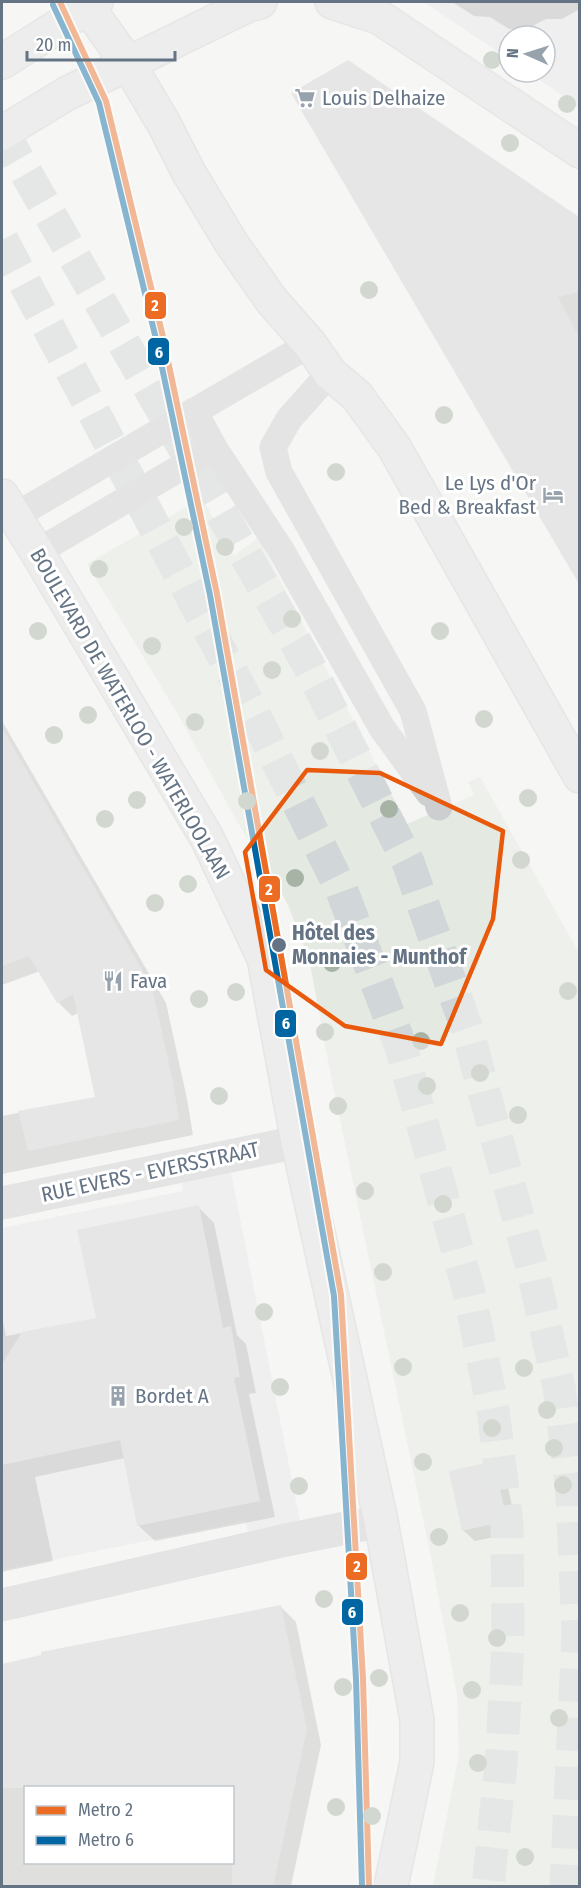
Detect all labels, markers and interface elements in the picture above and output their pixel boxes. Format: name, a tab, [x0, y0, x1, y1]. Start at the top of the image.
scale bar	[27, 24, 176, 62]
north arrow	[497, 24, 557, 84]
text: 20 m	[36, 34, 71, 56]
text: N	[503, 48, 522, 59]
place label: Louis Delhaize	[322, 85, 445, 111]
supermarket icon: Louis Delhaize	[293, 86, 317, 110]
line badge: 2	[144, 291, 167, 320]
text: 2	[150, 296, 159, 315]
line badge: 6	[147, 337, 170, 366]
text: 6	[155, 343, 163, 362]
place label: Le Lys d'Or Bed & Breakfast	[399, 470, 537, 520]
hotel icon: Le Lys d'Or Bed & Breakfast	[541, 483, 565, 507]
street label: BOULEVARD DE WATERLOO - WATERLOOLAAN	[24, 544, 236, 884]
line badge: 2	[258, 875, 281, 903]
text: 2	[264, 880, 273, 899]
place label: Hôtel des Monnaies - Munthof	[292, 920, 468, 970]
marker: Hôtel des Monnaies - Munthof	[270, 936, 288, 954]
place label: Fava	[130, 968, 167, 994]
restaurant icon: Fava	[101, 969, 125, 993]
line badge: 6	[274, 1009, 297, 1038]
text: 6	[282, 1014, 290, 1033]
street label: RUE EVERS - EVERSSTRAAT	[39, 1136, 261, 1208]
place label: Bordet A	[135, 1383, 209, 1409]
building icon: Bordet A	[106, 1384, 130, 1408]
line badge: 2	[345, 1552, 368, 1581]
text: 2	[352, 1557, 361, 1576]
line badge: 6	[341, 1598, 364, 1626]
text: 6	[348, 1603, 356, 1622]
legend	[24, 1786, 234, 1864]
text: Metro 2	[78, 1799, 133, 1821]
text: Metro 6	[78, 1829, 134, 1851]

